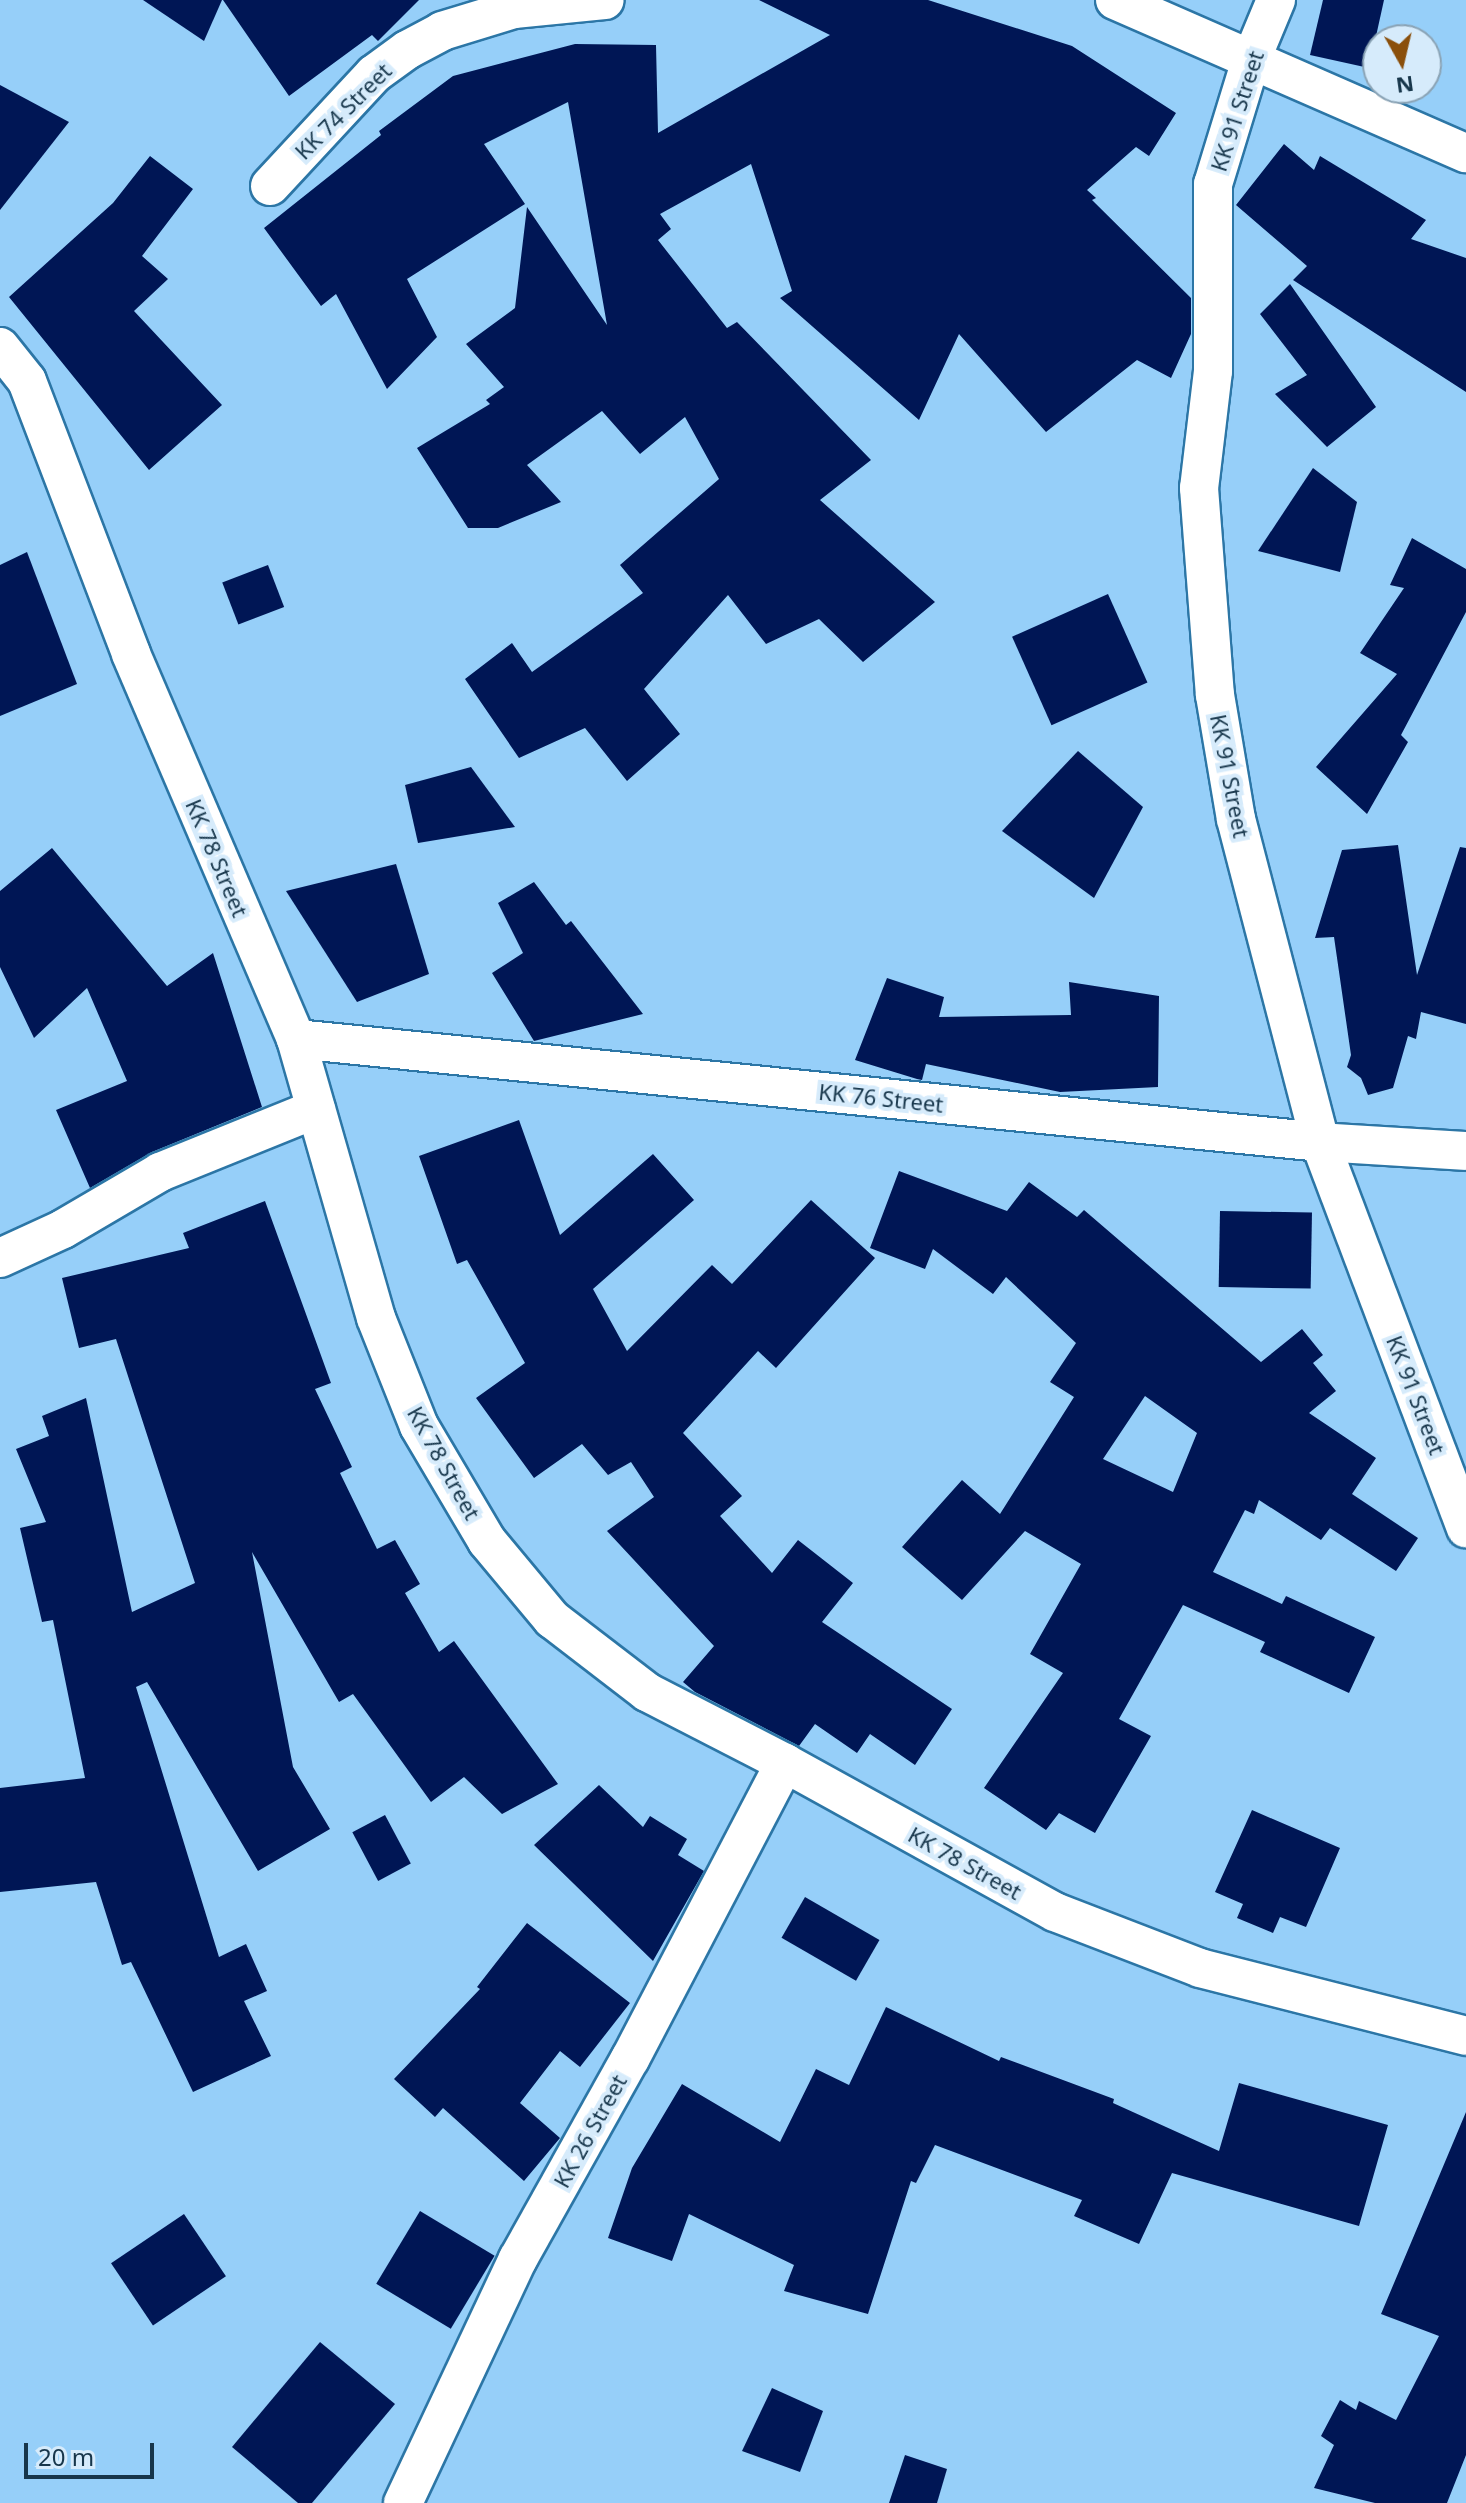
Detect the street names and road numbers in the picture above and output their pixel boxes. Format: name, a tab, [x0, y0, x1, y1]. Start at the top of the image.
street label: KK 91 Street	[1205, 47, 1269, 175]
street label: KK 74 Street	[289, 57, 397, 165]
street label: KK 91 Street	[1205, 712, 1255, 840]
street label: KK 78 Street	[180, 795, 254, 921]
street label: KK 76 Street	[817, 1078, 945, 1118]
street label: KK 91 Street	[1381, 1332, 1451, 1458]
street label: KK 78 Street	[402, 1402, 486, 1524]
street label: KK 78 Street	[904, 1821, 1026, 1905]
street label: KK 26 Street	[548, 2070, 632, 2192]

